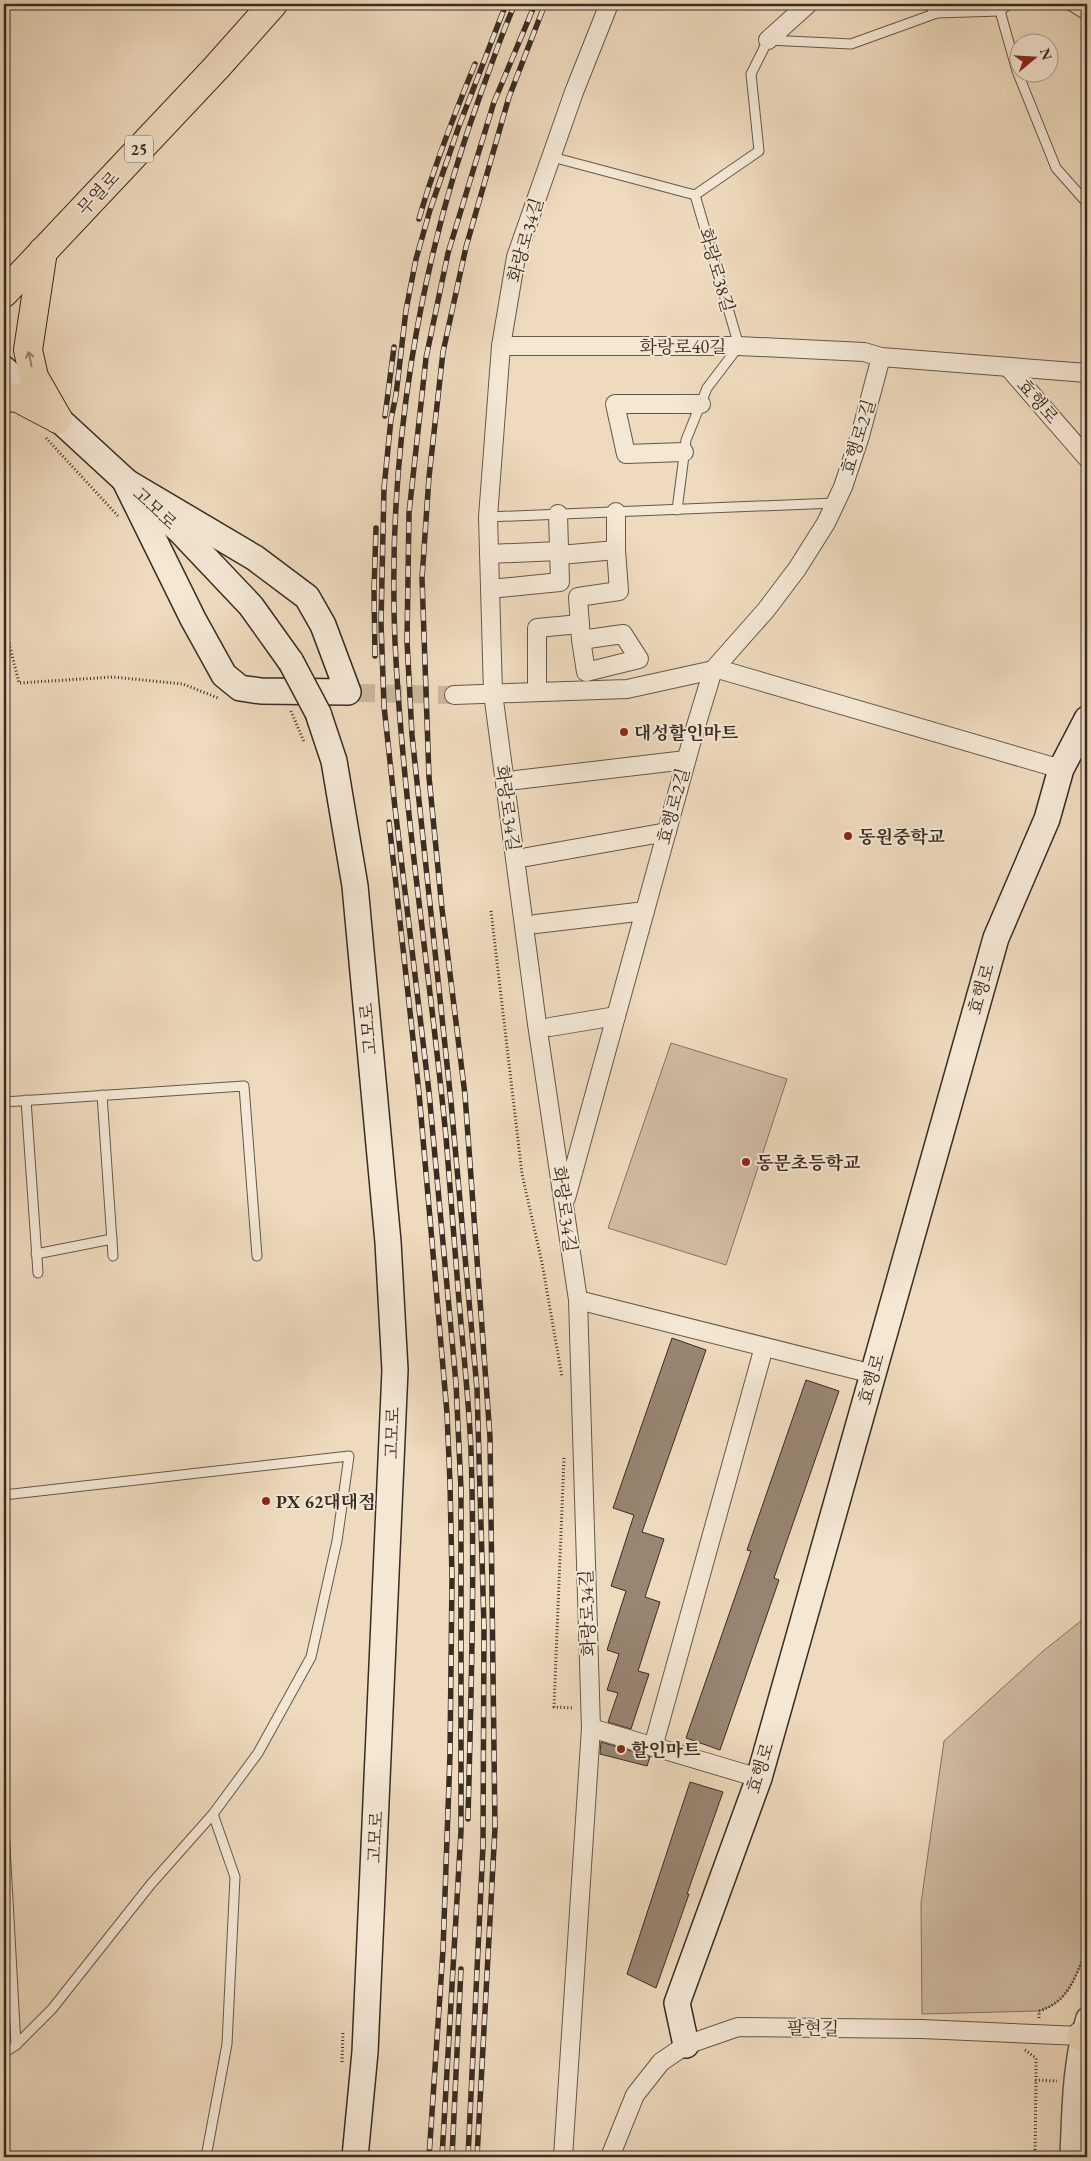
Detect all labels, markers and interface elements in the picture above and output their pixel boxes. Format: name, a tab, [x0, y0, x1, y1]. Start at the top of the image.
north arrow	[1008, 32, 1058, 82]
text: N	[1036, 46, 1057, 63]
road number: 25	[125, 136, 153, 162]
street label: 무열로	[72, 166, 124, 220]
street label: 화랑로34길	[502, 195, 548, 285]
street label: 화랑로38길	[694, 225, 740, 315]
street label: 화랑로40길	[640, 335, 726, 358]
one-way arrow	[25, 352, 35, 368]
street label: 효행로	[1012, 374, 1064, 428]
street label: 효행로2길	[836, 396, 880, 478]
street label: 고모로	[128, 482, 182, 534]
place label: 대성할인마트	[634, 721, 739, 744]
marker: 대성할인마트	[618, 726, 630, 738]
street label: 화랑로34길	[491, 763, 525, 853]
street label: 효행로2길	[652, 765, 694, 847]
place label: 동원중학교	[858, 825, 946, 848]
marker: 동원중학교	[842, 830, 854, 842]
street label: 효행로	[963, 961, 999, 1017]
street label: 고모로	[354, 1002, 382, 1056]
place label: 동문초등학교	[756, 1151, 861, 1174]
marker: 동문초등학교	[740, 1156, 752, 1168]
street label: 화랑로34길	[548, 1164, 582, 1254]
street label: 효행로	[853, 1351, 889, 1407]
street label: 고모로	[380, 1407, 404, 1459]
place label: PX 62대대점	[276, 1490, 376, 1513]
marker: PX 62대대점	[260, 1495, 272, 1507]
street label: 화랑로34길	[574, 1569, 600, 1657]
place label: 할인마트	[631, 1738, 701, 1761]
street label: 효행로	[741, 1740, 779, 1796]
marker: 할인마트	[615, 1743, 627, 1755]
street label: 고모로	[362, 1810, 388, 1864]
street label: 팔현길	[787, 2016, 839, 2040]

